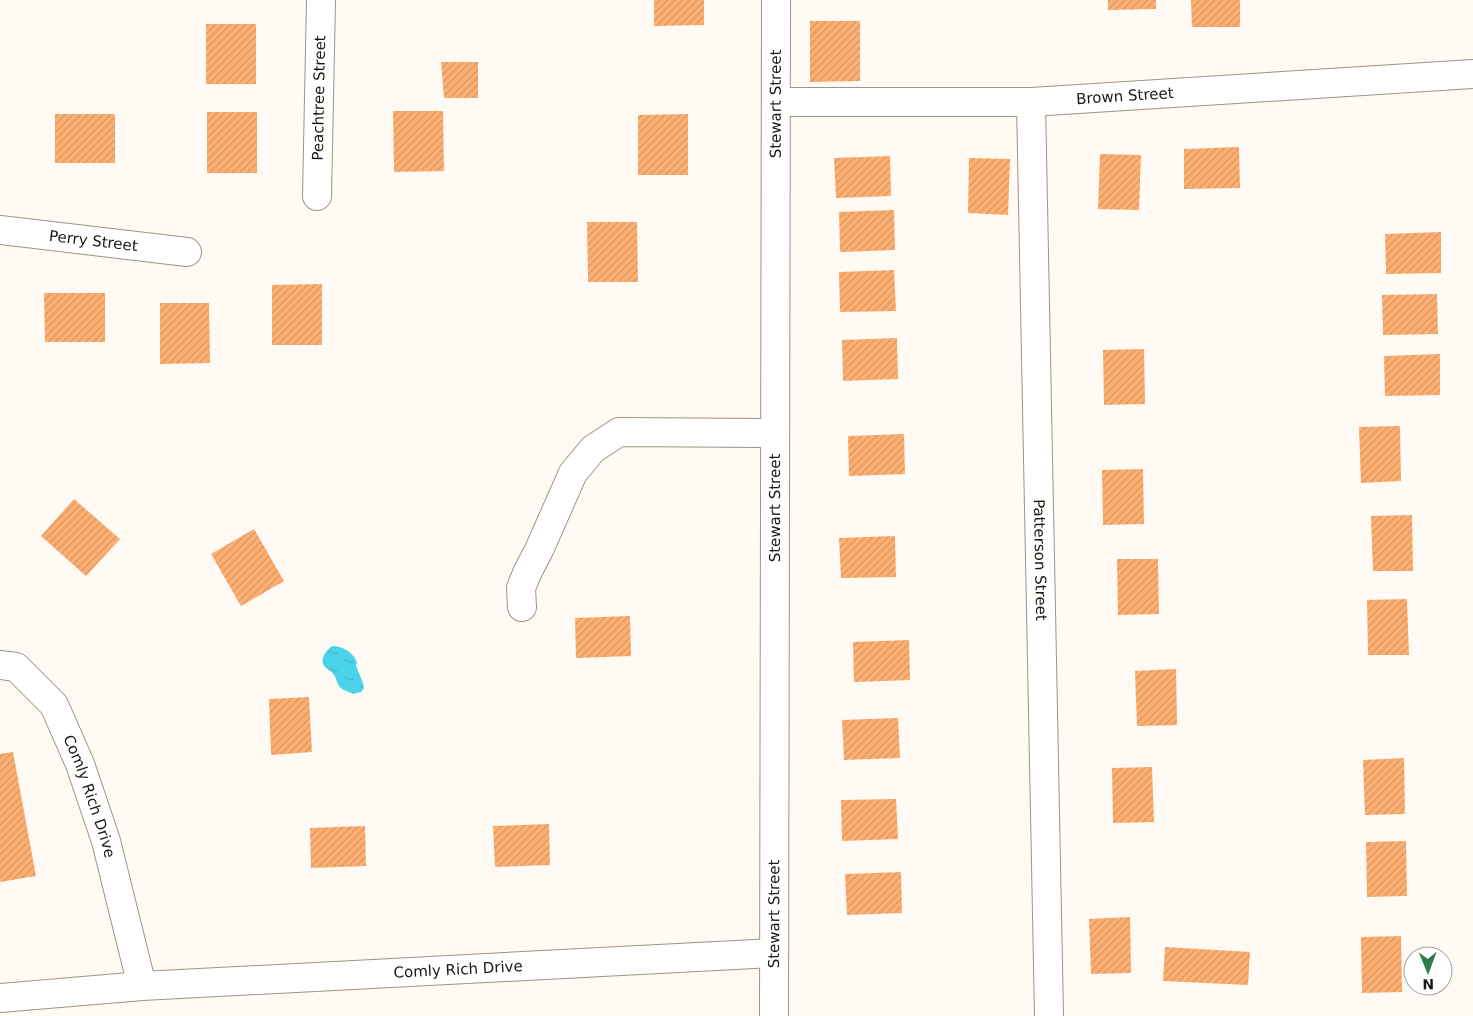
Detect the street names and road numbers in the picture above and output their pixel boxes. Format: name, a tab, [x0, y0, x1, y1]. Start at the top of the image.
street label: Peachtree Street	[309, 35, 329, 161]
street label: Stewart Street	[767, 50, 785, 158]
street label: Brown Street	[1076, 84, 1174, 108]
street label: Perry Street	[48, 227, 139, 255]
street label: Stewart Street	[766, 454, 784, 562]
street label: Patterson Street	[1030, 499, 1050, 621]
street label: Comly Rich Drive	[59, 732, 119, 860]
street label: Stewart Street	[765, 860, 783, 968]
street label: Comly Rich Drive	[393, 957, 523, 982]

